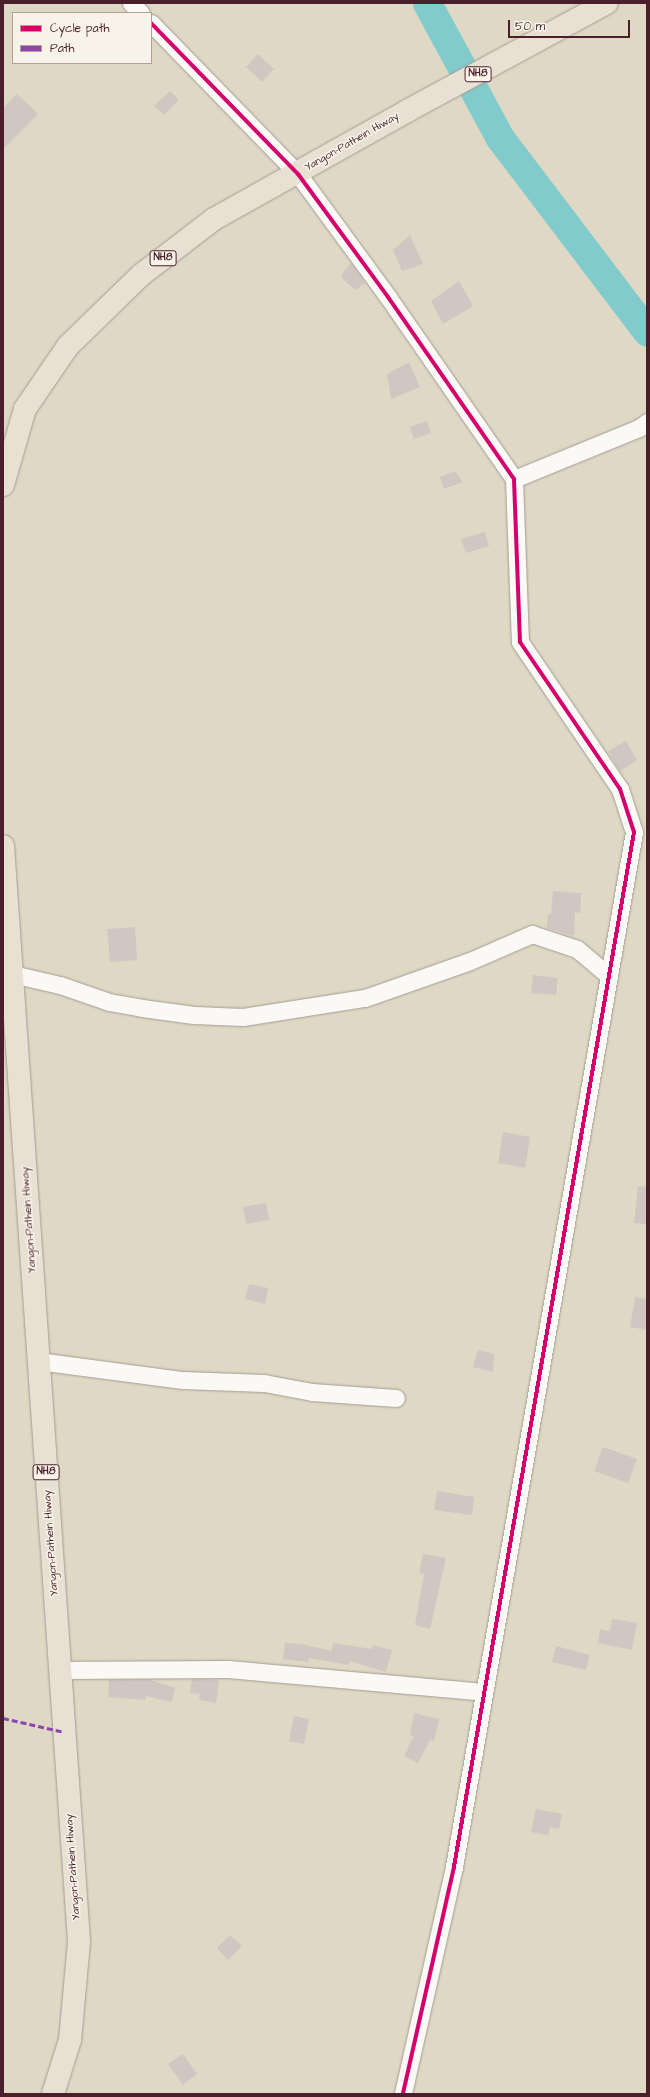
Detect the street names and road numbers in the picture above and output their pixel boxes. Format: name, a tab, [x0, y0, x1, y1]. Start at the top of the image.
road number: NH8	[464, 66, 492, 82]
street label: Yangon-Pathein Hiway	[303, 110, 401, 174]
road number: NH8	[149, 250, 177, 266]
street label: Yangon-Pathein Hiway	[19, 1166, 39, 1274]
road number: NH8	[32, 1464, 60, 1480]
street label: Yangon-Pathein Hiway	[41, 1489, 61, 1597]
street label: Yangon-Pathein Hiway	[63, 1813, 83, 1921]

